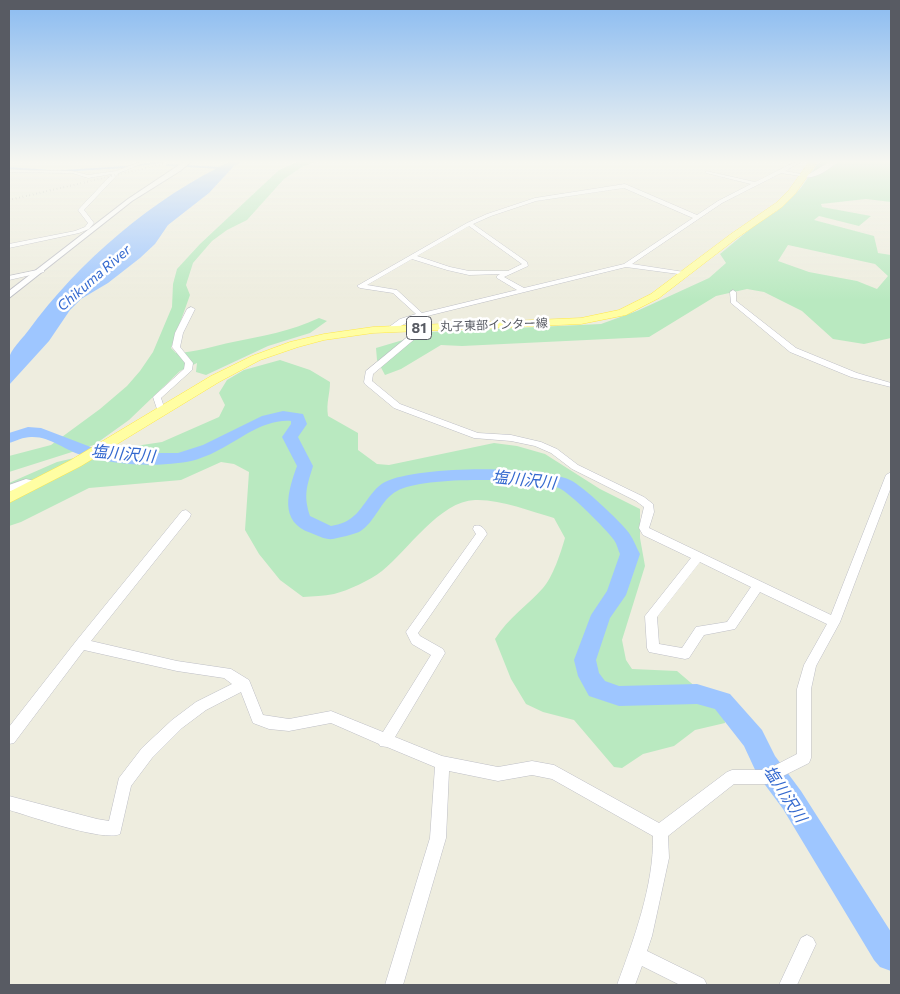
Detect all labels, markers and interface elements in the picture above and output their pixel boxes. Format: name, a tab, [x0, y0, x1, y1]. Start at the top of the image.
water label: Chikuma River	[54, 242, 134, 314]
road number: 81	[406, 316, 432, 339]
street label: 丸子東部インター線	[440, 316, 548, 334]
water label: 塩川沢川	[90, 442, 156, 466]
water label: 塩川沢川	[491, 467, 557, 493]
water label: 塩川沢川	[760, 762, 810, 826]

